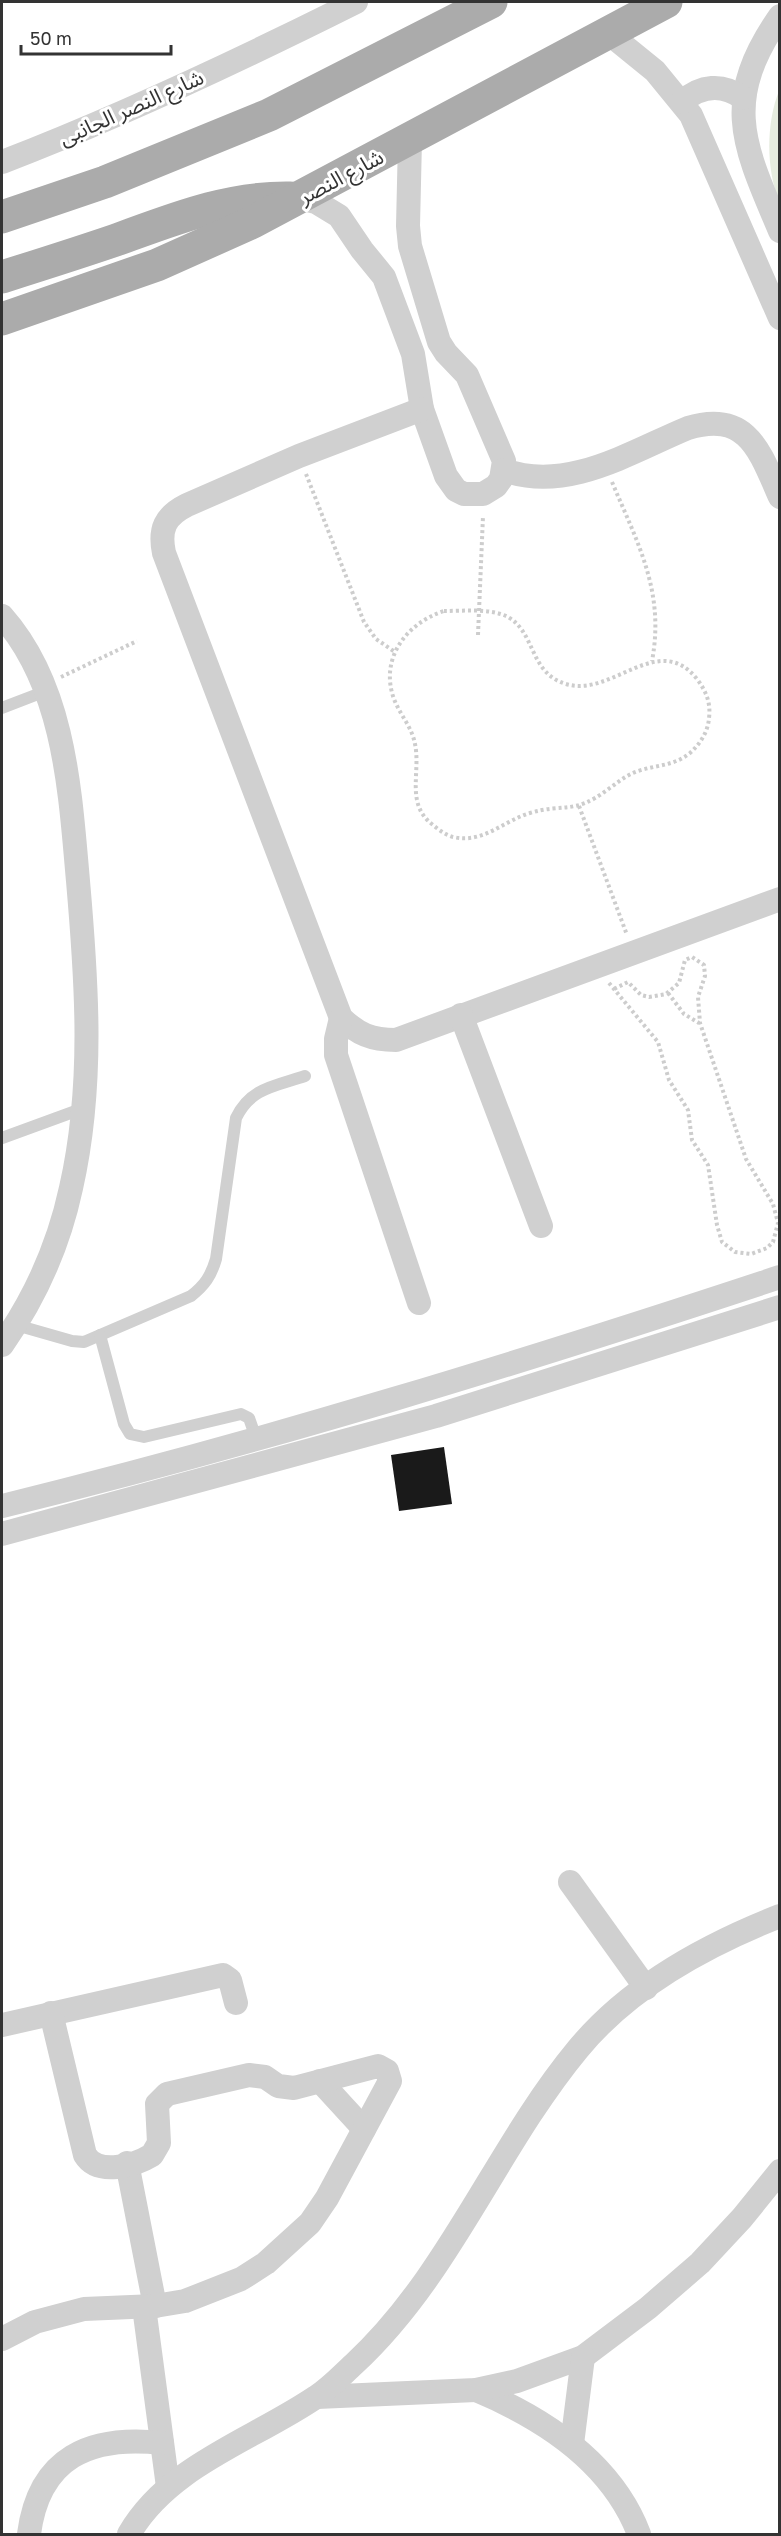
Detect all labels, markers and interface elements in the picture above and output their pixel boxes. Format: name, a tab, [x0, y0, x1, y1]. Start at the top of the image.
scale bar	[21, 18, 171, 56]
text: 50 m	[30, 27, 72, 49]
street label: شارع النصر الجانبى	[55, 63, 209, 153]
street label: شارع النصر	[293, 143, 389, 212]

